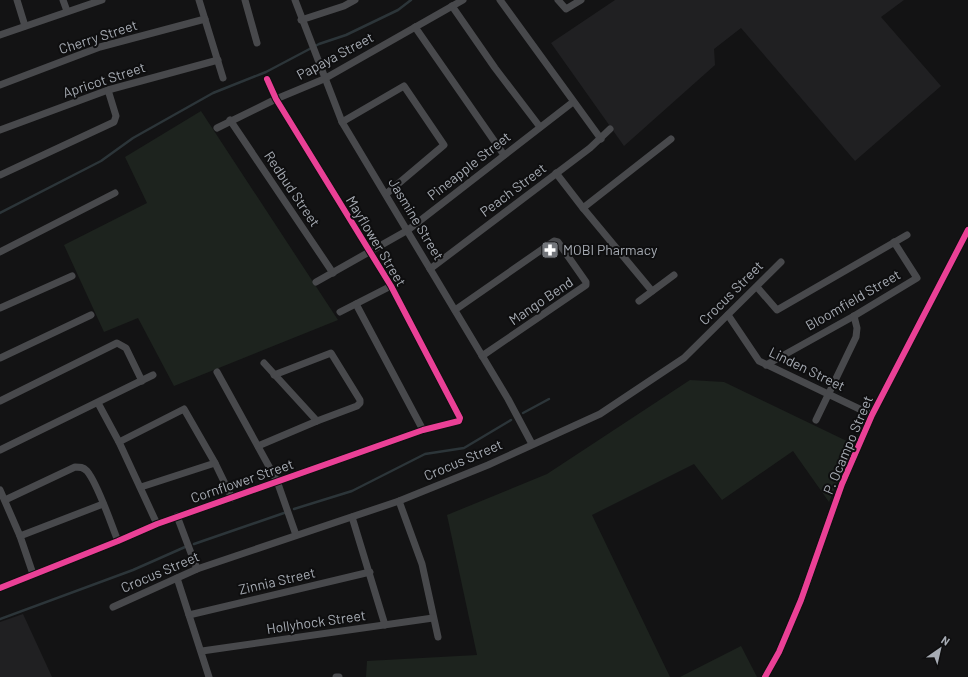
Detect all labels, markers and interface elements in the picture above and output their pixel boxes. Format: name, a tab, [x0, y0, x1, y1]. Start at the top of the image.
street label: Cherry Street	[56, 16, 139, 57]
street label: Papaya Street	[293, 28, 376, 83]
street label: Apricot Street	[60, 58, 147, 101]
street label: Pineapple Street	[424, 128, 514, 203]
street label: Redbud Street	[261, 148, 324, 230]
street label: Peach Street	[476, 159, 549, 220]
street label: Jasmine Street	[385, 174, 448, 263]
street label: Mayflower Street	[343, 192, 410, 289]
pharmacy icon: MOBI Pharmacy	[540, 240, 560, 260]
place label: MOBI Pharmacy	[563, 241, 658, 258]
street label: Crocus Street	[695, 257, 766, 328]
street label: Bloomfield Street	[802, 266, 903, 334]
street label: Mango Bend	[505, 273, 576, 328]
street label: Linden Street	[766, 343, 848, 394]
street label: P. Ocampo Street	[819, 393, 876, 497]
street label: Crocus Street	[421, 435, 505, 484]
street label: Cornflower Street	[188, 455, 296, 506]
street label: Crocus Street	[118, 547, 202, 596]
street label: Zinnia Street	[237, 563, 317, 598]
street label: Hollyhock Street	[265, 606, 367, 637]
north arrow	[920, 629, 960, 669]
text: N	[939, 633, 953, 648]

